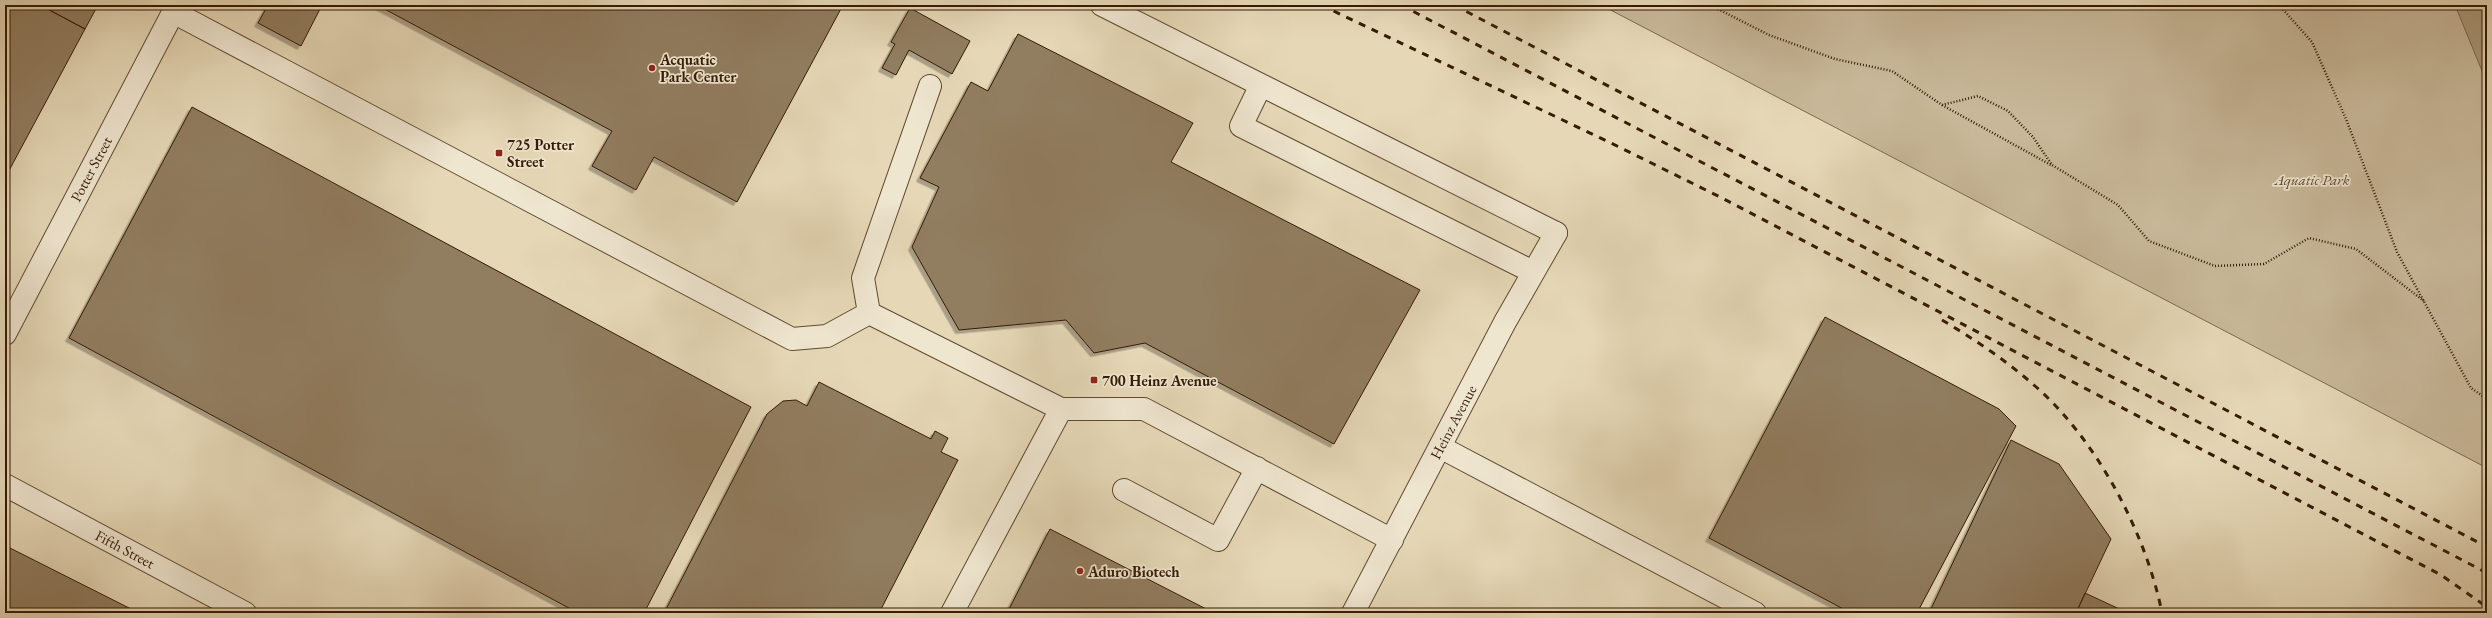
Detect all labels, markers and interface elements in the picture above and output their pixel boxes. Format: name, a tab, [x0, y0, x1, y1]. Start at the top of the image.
place label: Acquatic Park Center	[659, 50, 737, 86]
marker: Acquatic Park Center	[647, 63, 657, 73]
street label: Potter Street	[66, 133, 116, 205]
place label: 725 Potter Street	[507, 135, 575, 171]
marker: 725 Potter Street	[494, 148, 504, 158]
park label: Aquatic Park	[2273, 170, 2350, 190]
place label: 700 Heinz Avenue	[1102, 371, 1217, 390]
marker: 700 Heinz Avenue	[1089, 375, 1099, 385]
street label: Heinz Avenue	[1426, 382, 1481, 462]
street label: Fifth Street	[92, 525, 158, 573]
place label: Aduro Biotech	[1087, 562, 1180, 581]
marker: Aduro Biotech	[1075, 566, 1085, 576]

